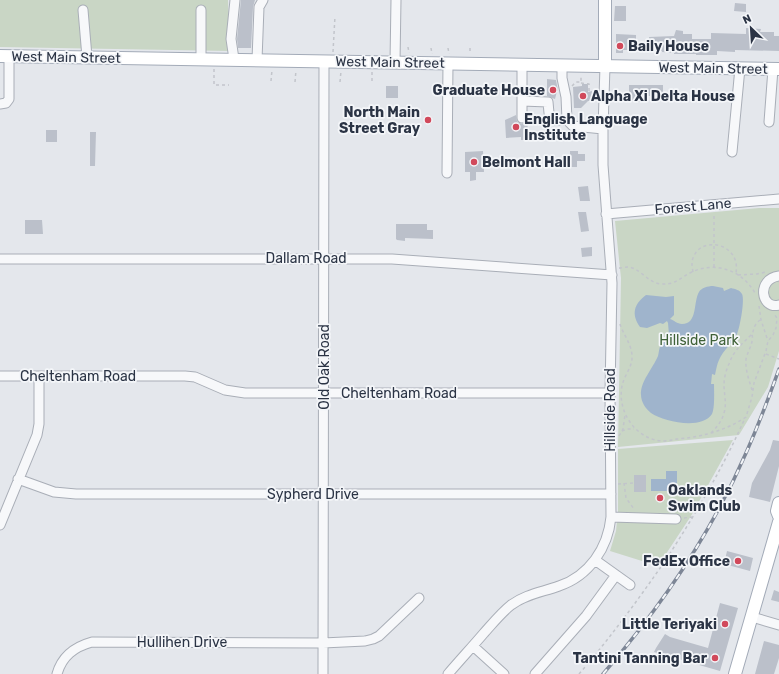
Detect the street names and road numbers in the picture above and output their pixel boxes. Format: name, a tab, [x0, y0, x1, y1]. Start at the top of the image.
street label: West Main Street	[11, 48, 121, 67]
street label: West Main Street	[335, 53, 445, 72]
street label: West Main Street	[658, 59, 768, 78]
street label: Forest Lane	[654, 195, 732, 218]
street label: Dallam Road	[266, 250, 346, 267]
street label: Old Oak Road	[316, 324, 333, 410]
street label: Cheltenham Road	[20, 368, 136, 385]
street label: Hillside Road	[602, 368, 619, 452]
street label: Cheltenham Road	[341, 385, 457, 402]
street label: Sypherd Drive	[267, 486, 359, 503]
street label: Hullihen Drive	[137, 634, 227, 651]

